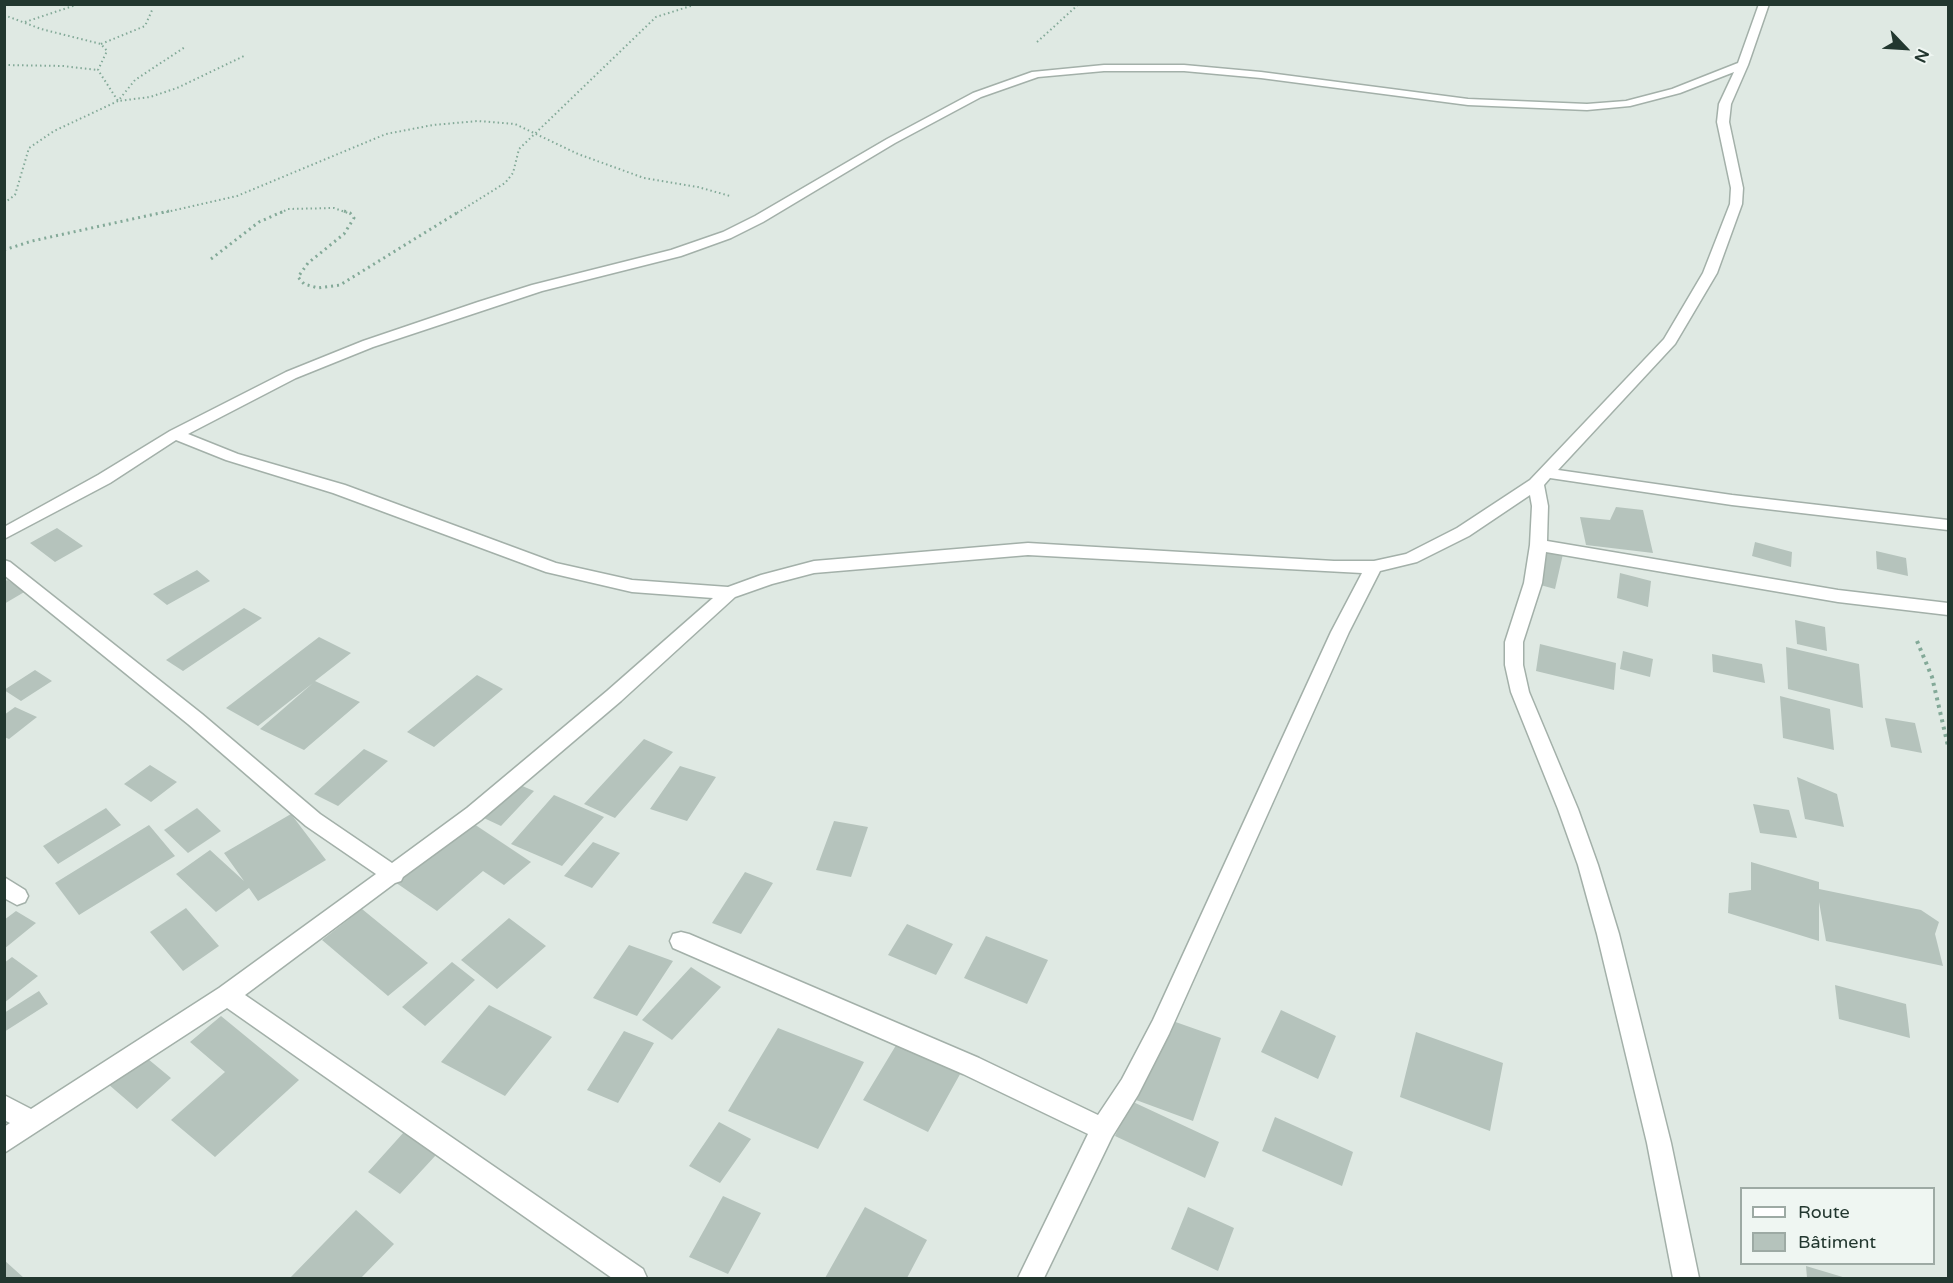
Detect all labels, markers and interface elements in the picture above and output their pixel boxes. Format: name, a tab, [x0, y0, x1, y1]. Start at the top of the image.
north arrow	[1875, 18, 1935, 78]
text: N	[1910, 46, 1933, 66]
legend	[1740, 1187, 1935, 1265]
text: Route	[1798, 1201, 1850, 1223]
text: Bâtiment	[1798, 1231, 1876, 1253]

